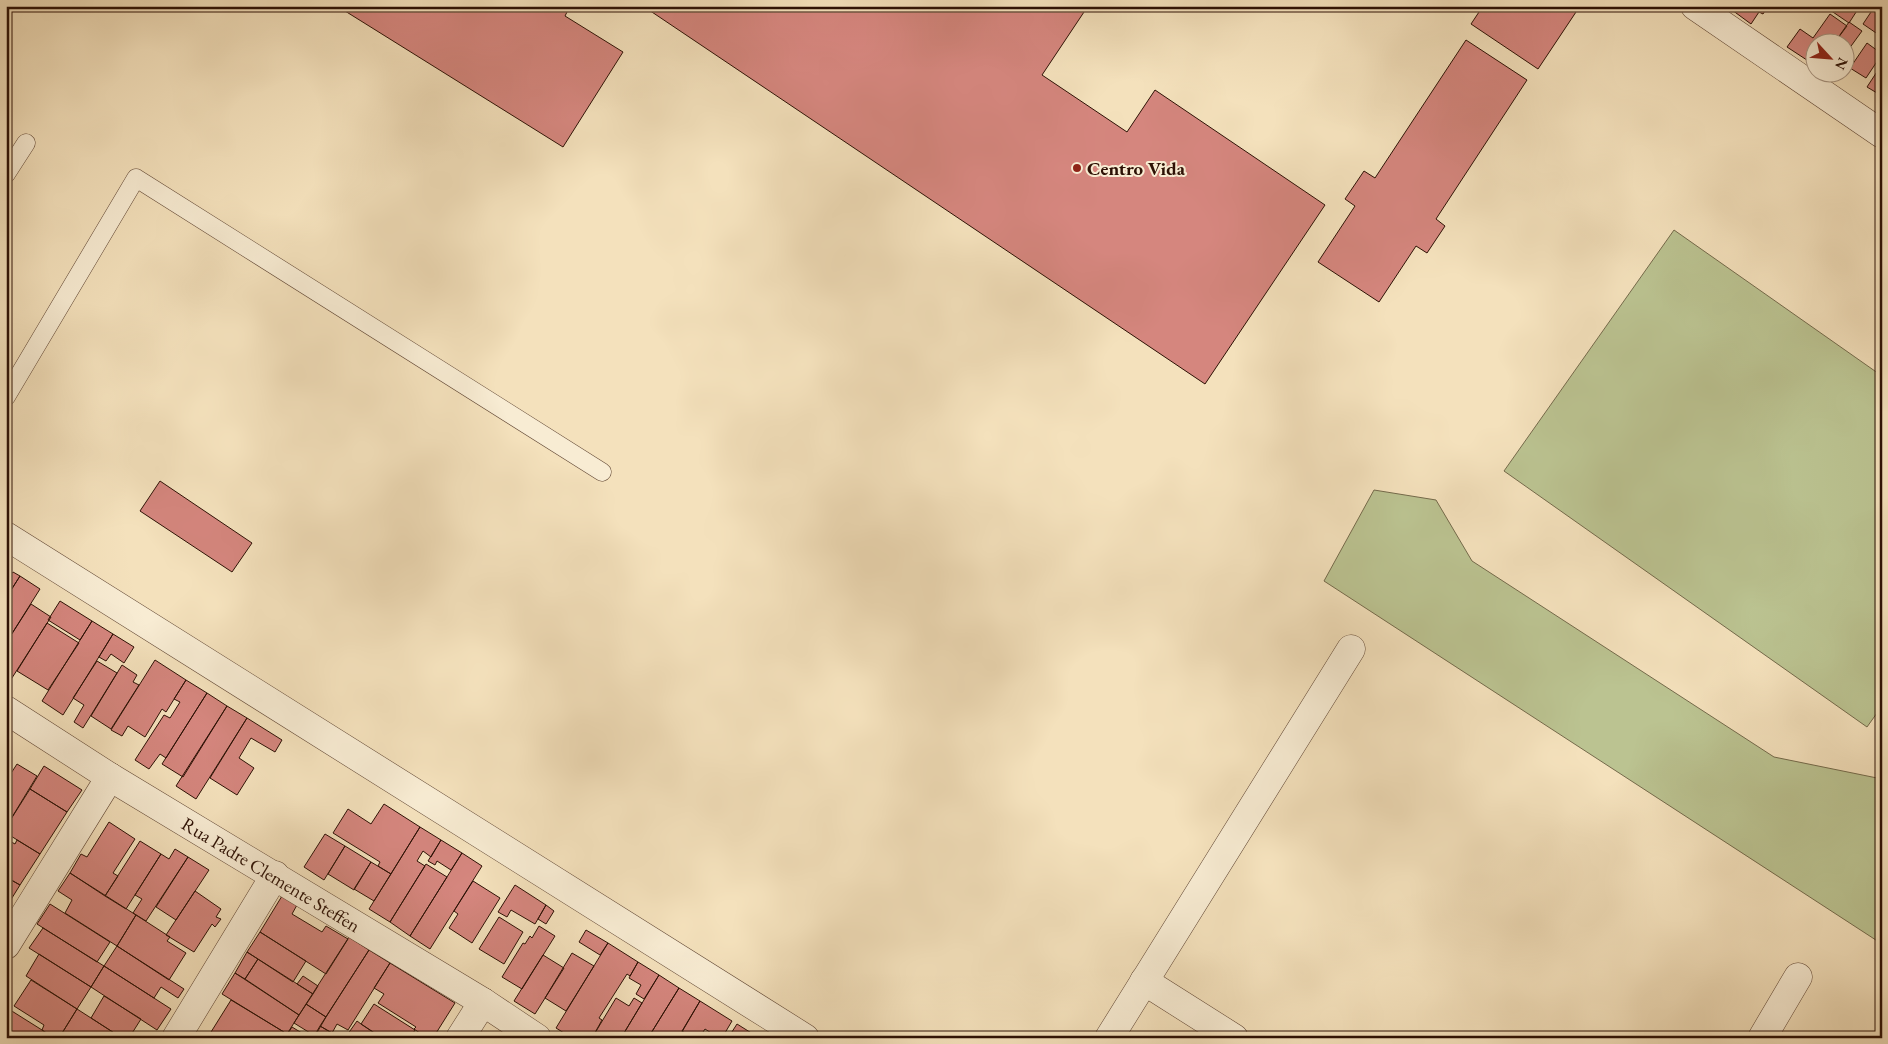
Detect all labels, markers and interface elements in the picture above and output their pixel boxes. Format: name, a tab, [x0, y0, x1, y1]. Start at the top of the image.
north arrow	[1806, 32, 1856, 82]
text: N	[1831, 55, 1852, 73]
place label: Centro Vida	[1087, 156, 1186, 181]
marker: Centro Vida	[1071, 162, 1083, 174]
street label: Rua Padre Clemente Steffen	[177, 811, 365, 938]

